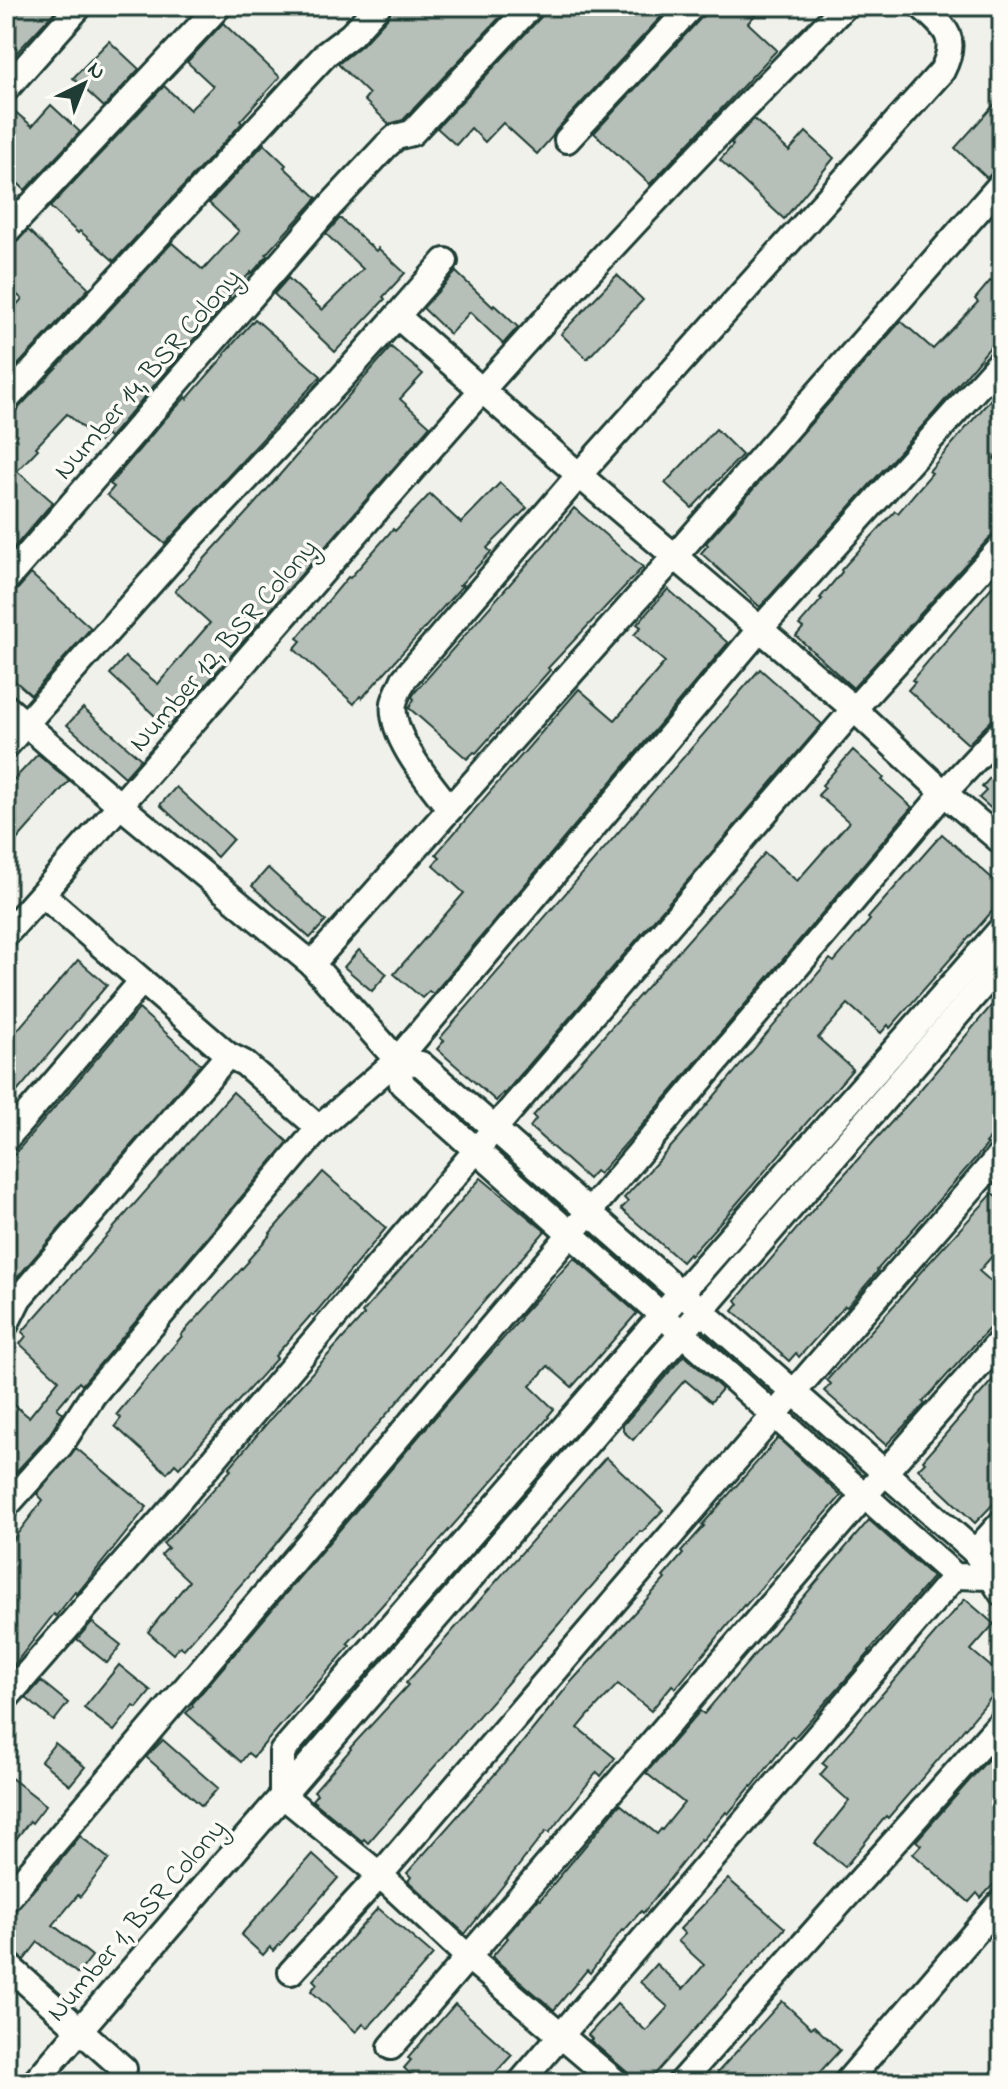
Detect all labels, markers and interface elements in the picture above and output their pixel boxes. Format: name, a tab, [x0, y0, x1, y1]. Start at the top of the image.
north arrow	[44, 44, 124, 124]
text: N	[79, 55, 112, 88]
street label: Number 14, BSR Colony	[45, 260, 252, 490]
street label: Number 12, BSR Colony	[120, 530, 329, 762]
street label: Number 1, BSR Colony	[38, 1811, 238, 2032]

